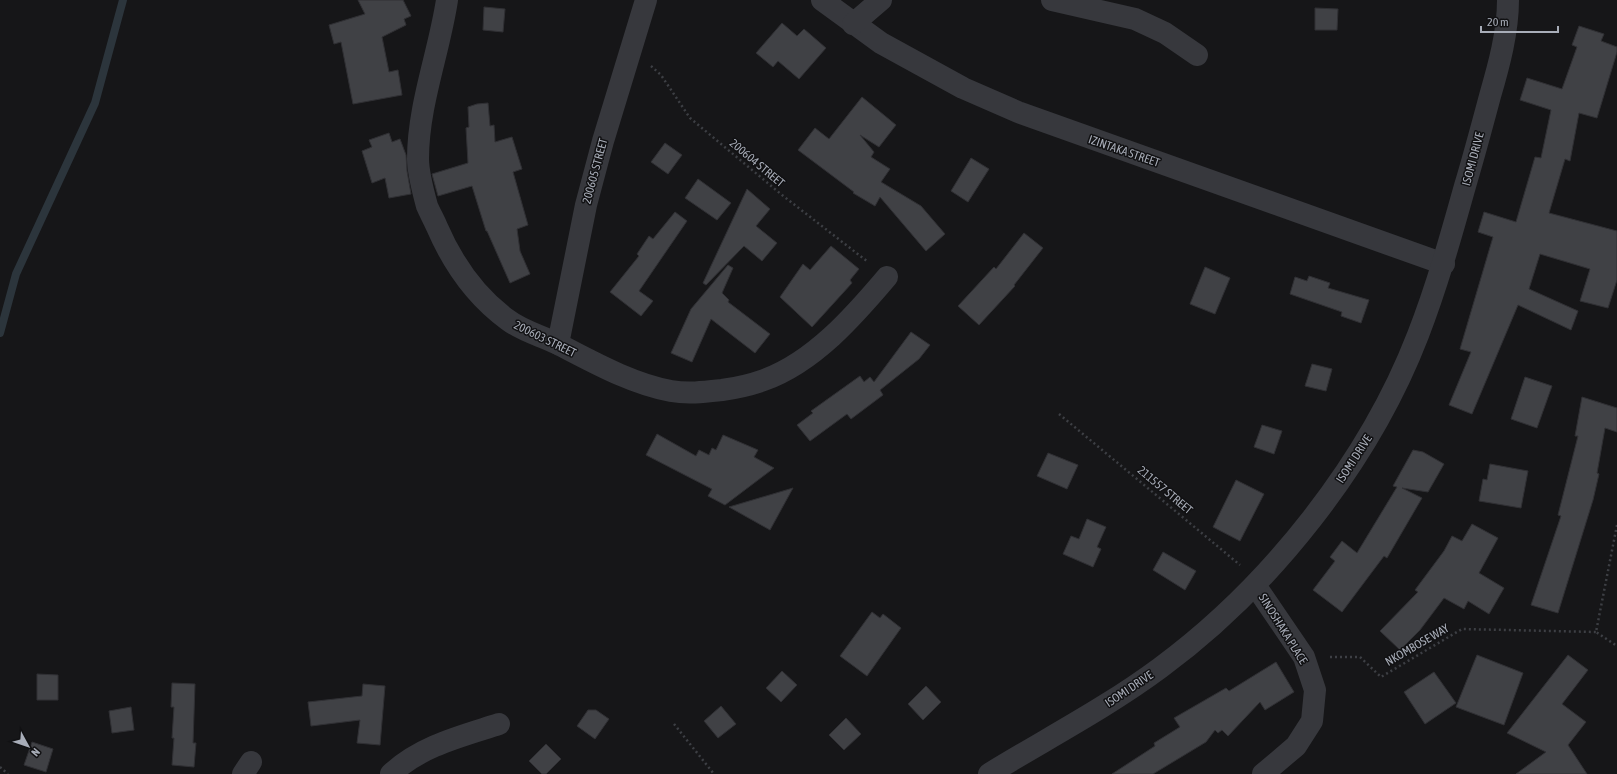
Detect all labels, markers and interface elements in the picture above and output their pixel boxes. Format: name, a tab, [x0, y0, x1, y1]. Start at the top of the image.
scale bar	[1481, 8, 1558, 34]
text: 20 m	[1487, 15, 1509, 29]
street label: ISOMI DRIVE	[1459, 131, 1487, 187]
street label: IZINTAKA STREET	[1087, 132, 1162, 170]
street label: 200605 STREET	[580, 136, 611, 205]
street label: 200604 STREET	[727, 136, 788, 190]
street label: 200603 STREET	[512, 318, 579, 360]
street label: ISOMI DRIVE	[1333, 432, 1375, 486]
street label: 211557 STREET	[1135, 463, 1196, 517]
street label: SINOSHAKA PLACE	[1256, 591, 1310, 667]
street label: NKOMBOSE WAY	[1383, 621, 1452, 669]
street label: ISOMI DRIVE	[1102, 668, 1156, 710]
north arrow	[8, 726, 48, 766]
text: N	[29, 746, 42, 759]

